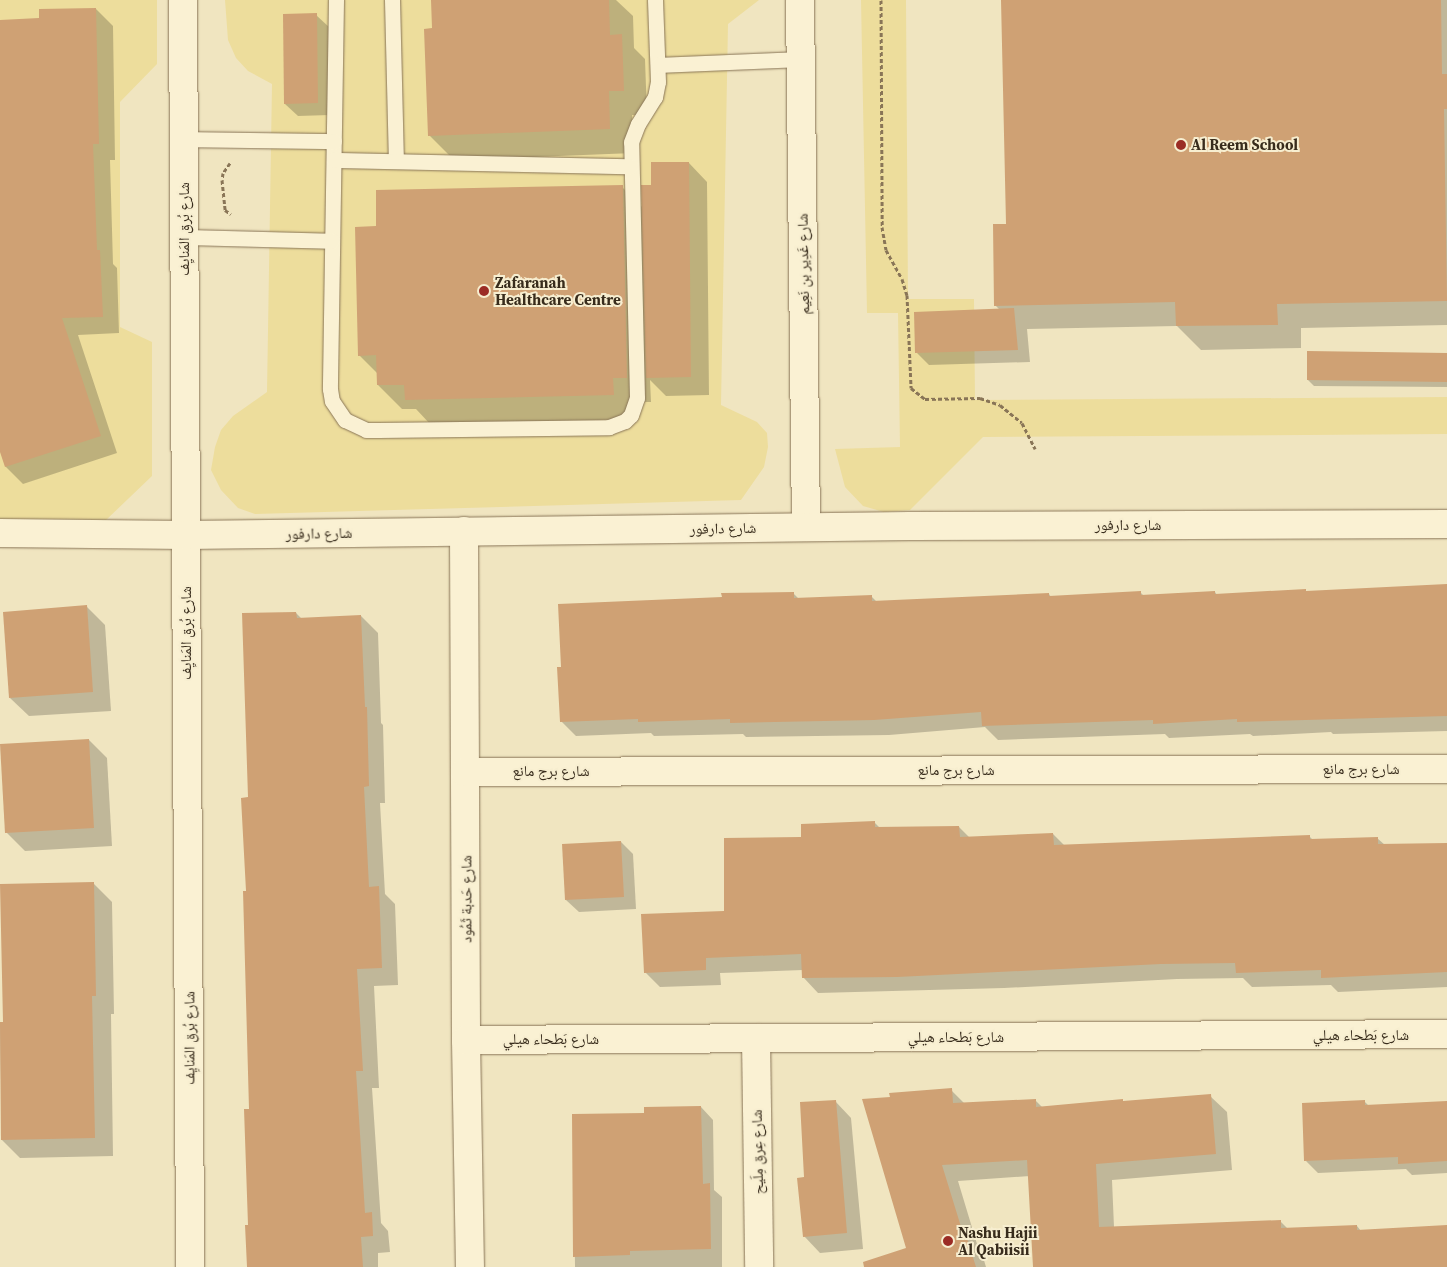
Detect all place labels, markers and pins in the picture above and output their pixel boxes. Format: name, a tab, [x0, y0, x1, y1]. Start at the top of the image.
place label: Al Reem School	[1191, 136, 1298, 154]
marker: Al Reem School	[1175, 139, 1187, 151]
place label: Zafaranah Healthcare Centre	[495, 273, 621, 308]
marker: Zafaranah Healthcare Centre	[477, 284, 491, 298]
place label: Nashu Hajii Al Qabiisii	[958, 1223, 1038, 1258]
marker: Nashu Hajii Al Qabiisii	[942, 1235, 954, 1247]

